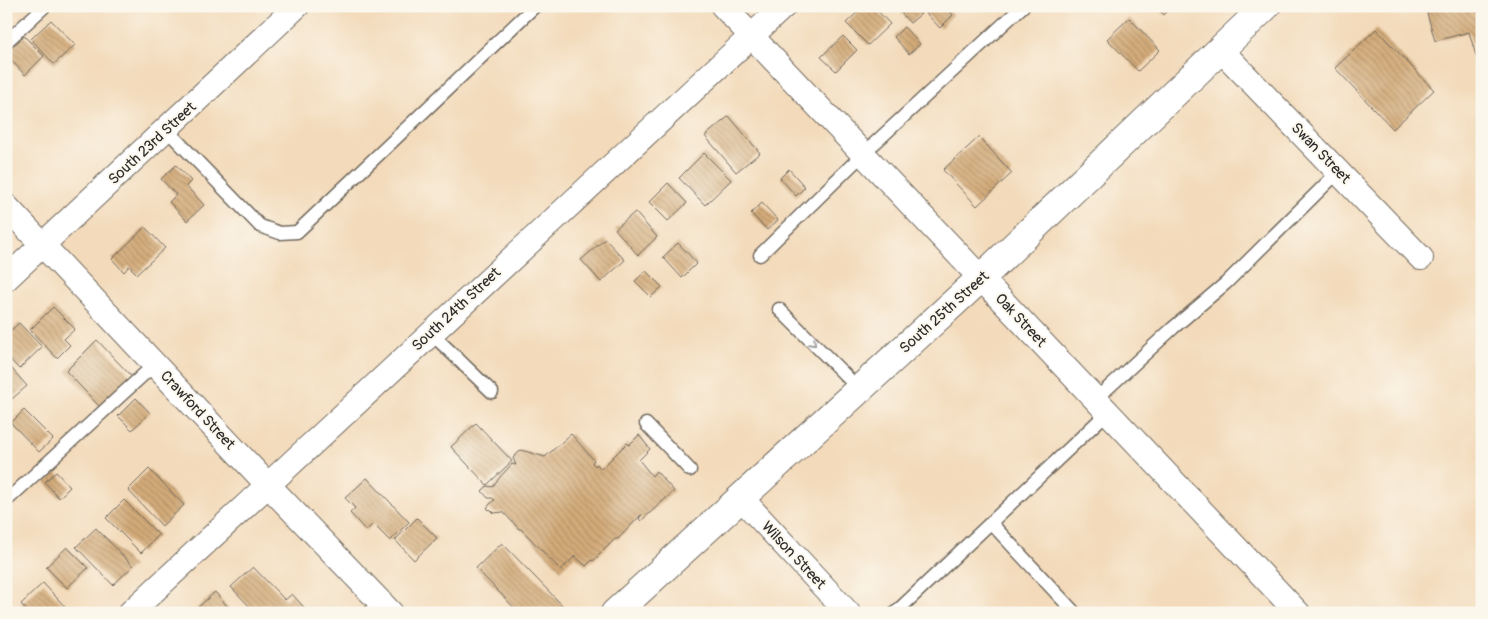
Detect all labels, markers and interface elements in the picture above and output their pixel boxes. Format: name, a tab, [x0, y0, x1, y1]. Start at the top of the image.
street label: South 23rd Street	[104, 97, 201, 189]
street label: Swan Street	[1287, 119, 1355, 189]
street label: South 24th Street	[408, 263, 505, 355]
street label: South 25th Street	[896, 266, 994, 358]
street label: Oak Street	[991, 289, 1051, 352]
one-way arrow	[807, 337, 816, 346]
street label: Crawford Street	[156, 367, 240, 455]
street label: Wilson Street	[757, 517, 831, 594]

